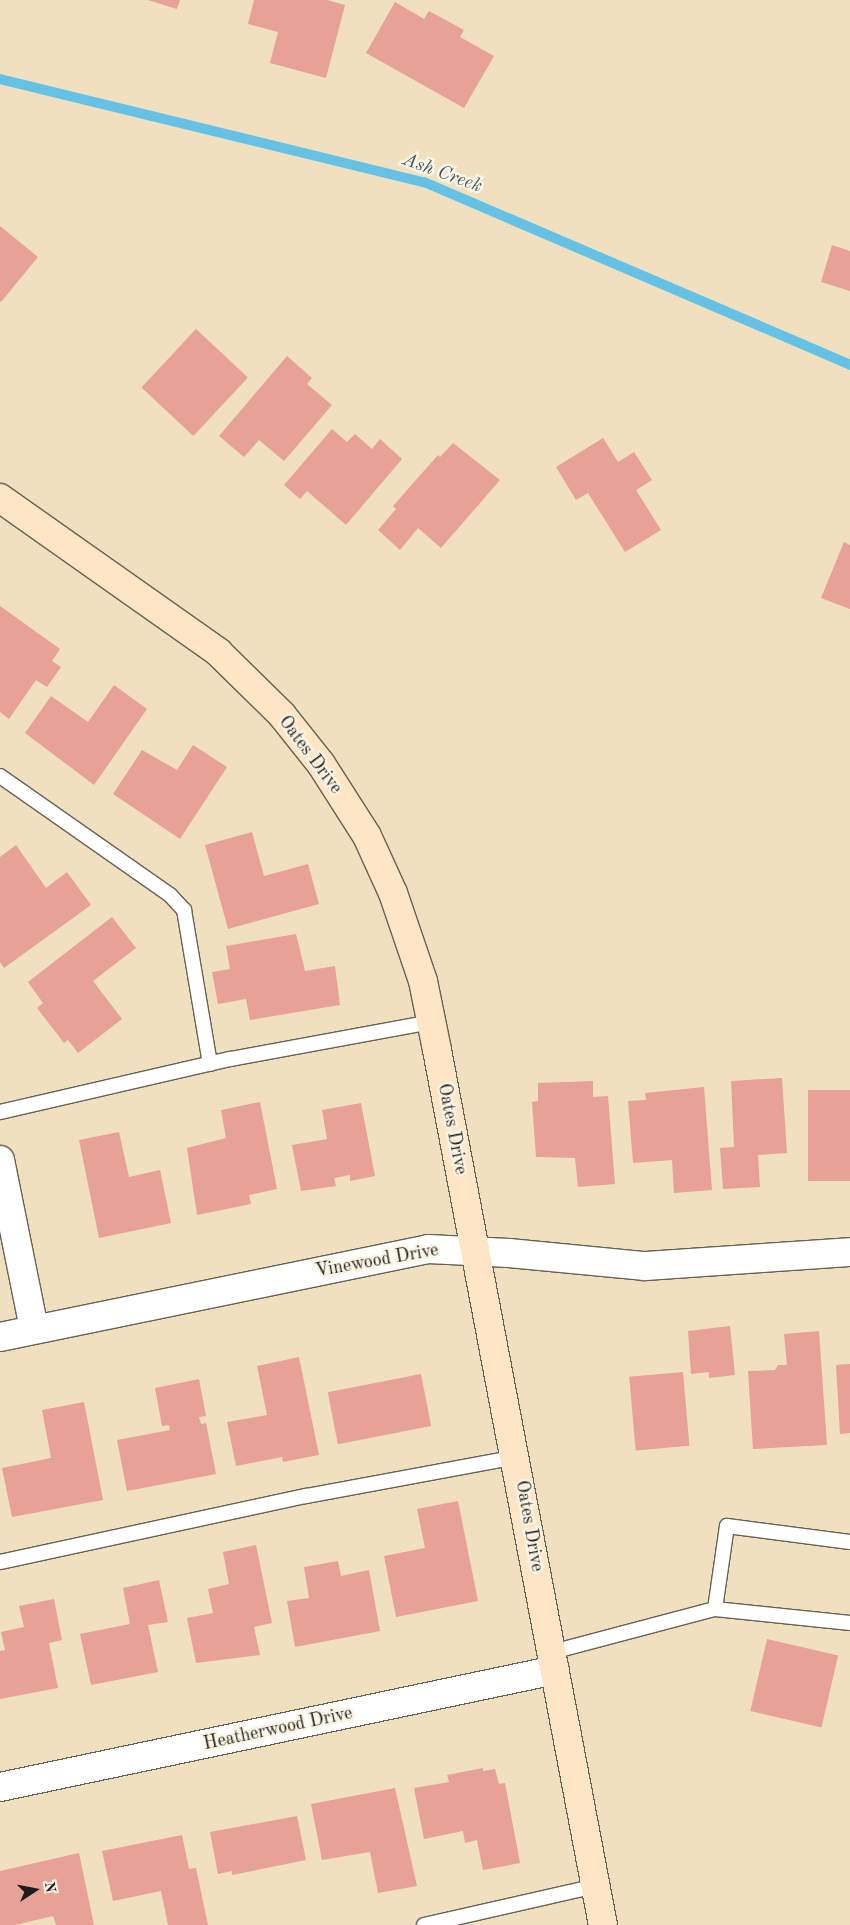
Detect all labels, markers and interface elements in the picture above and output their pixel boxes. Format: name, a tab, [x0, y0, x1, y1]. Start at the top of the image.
water label: Ash Creek	[399, 149, 485, 199]
street label: Oates Drive	[274, 712, 346, 798]
street label: Oates Drive	[433, 1082, 471, 1176]
street label: Vinewood Drive	[314, 1240, 440, 1282]
street label: Oates Drive	[510, 1479, 548, 1573]
street label: Heatherwood Drive	[202, 1703, 354, 1755]
north arrow	[10, 1865, 60, 1915]
text: N	[42, 1881, 58, 1894]

